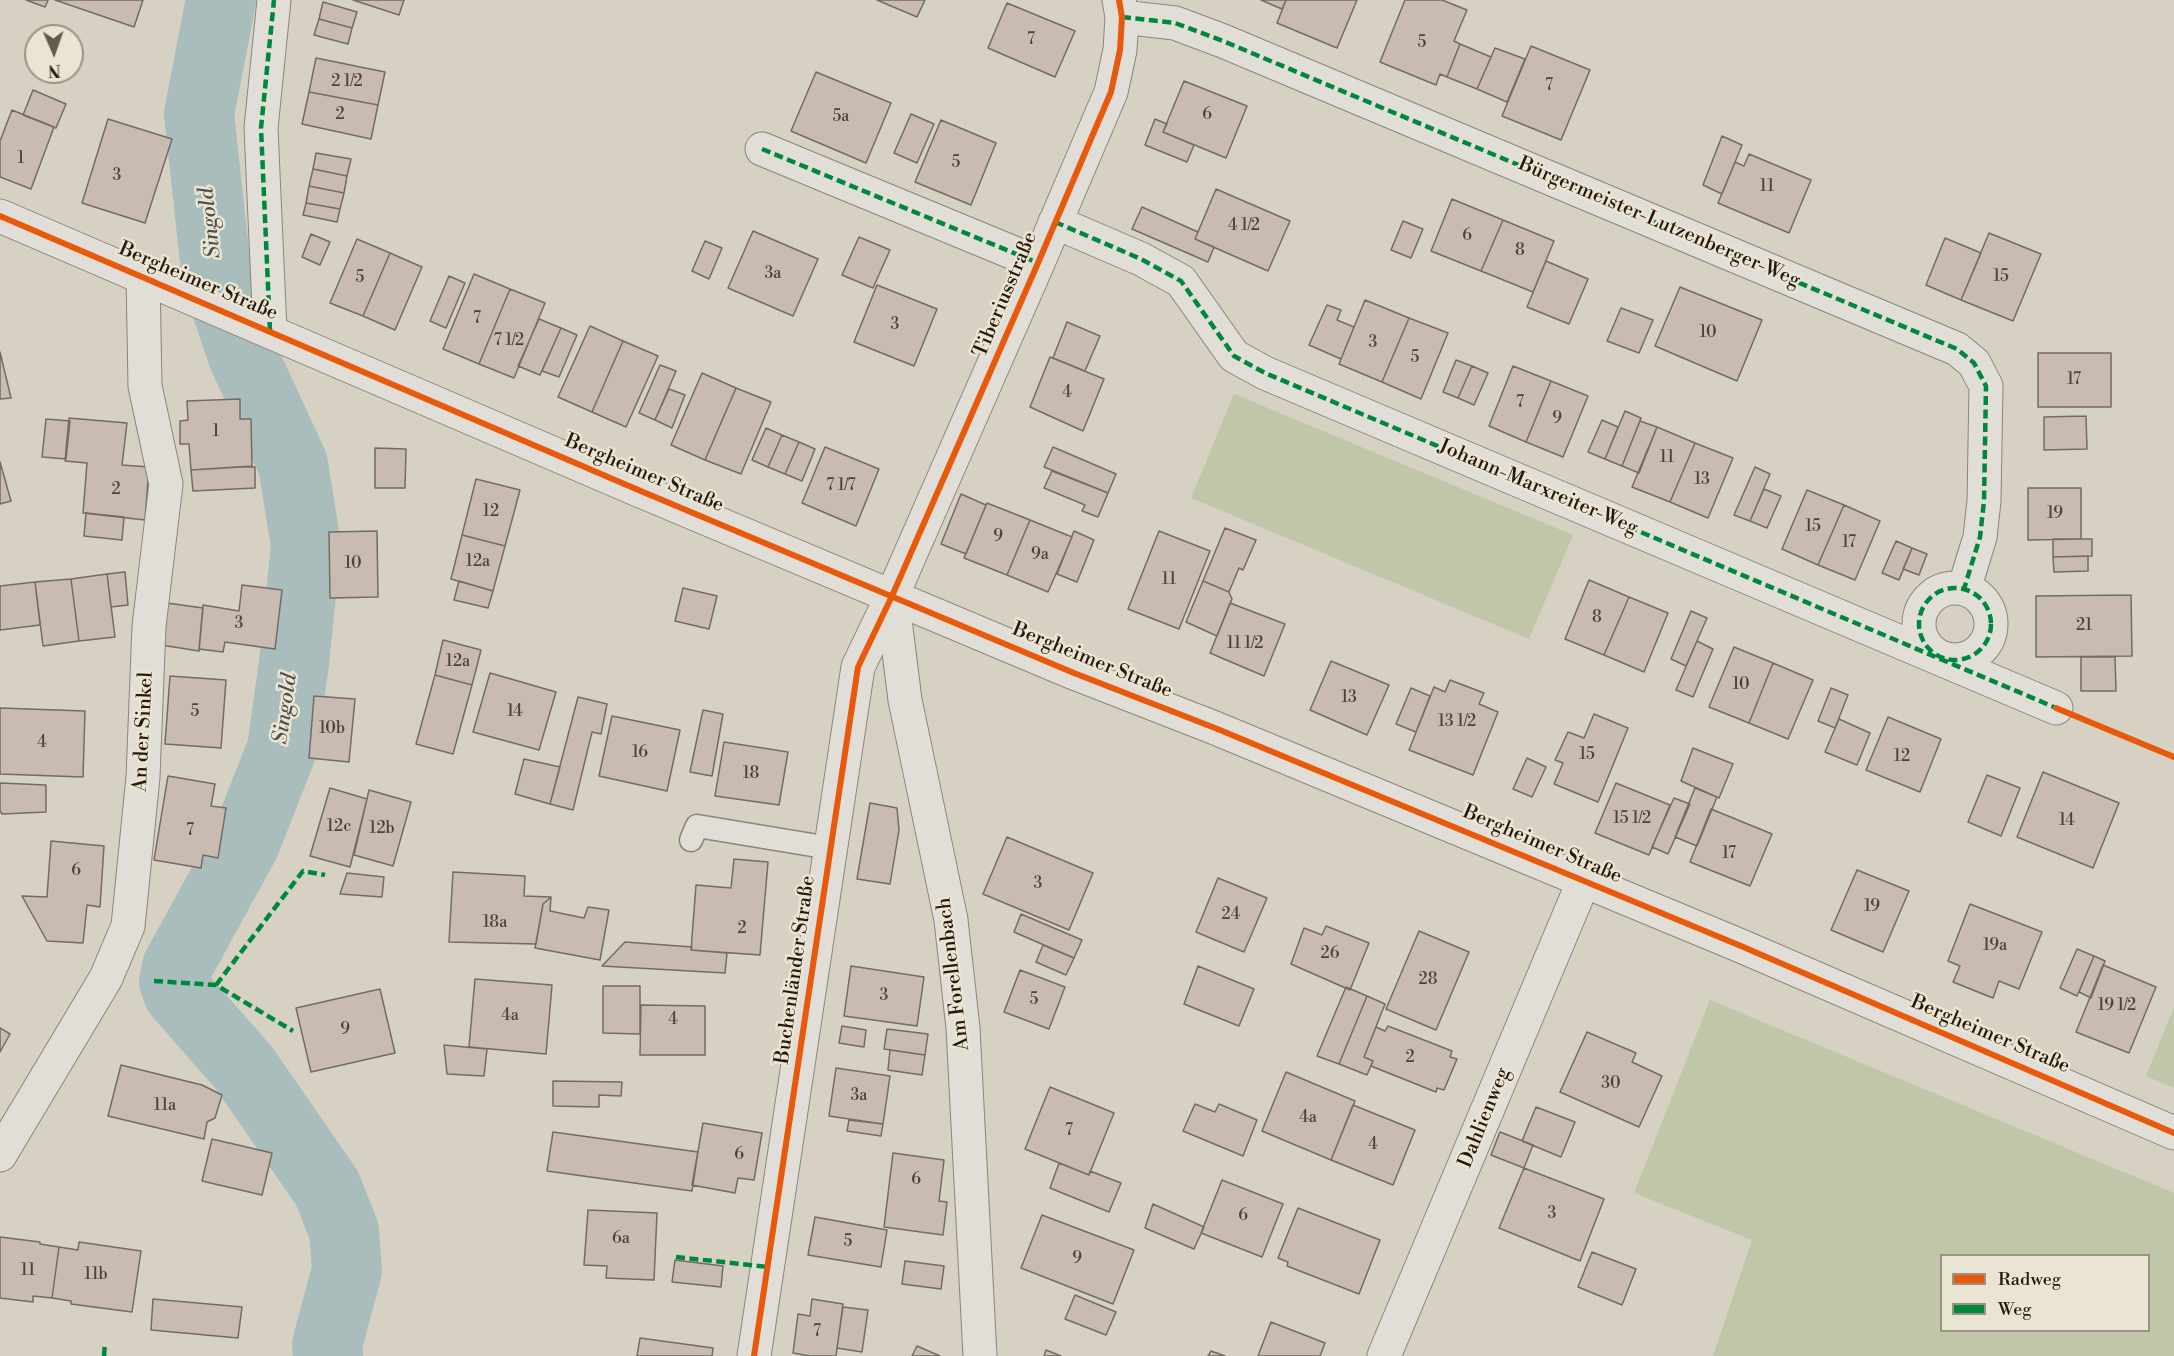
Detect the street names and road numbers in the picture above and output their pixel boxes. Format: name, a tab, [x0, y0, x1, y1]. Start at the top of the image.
street label: Bürgermeister-Lutzenberger-Weg	[1514, 153, 1804, 293]
street label: Tiberiusstraße	[969, 229, 1043, 361]
street label: Bergheimer Straße	[115, 238, 281, 326]
street label: Bergheimer Straße	[561, 430, 727, 518]
street label: Johann-Marxreiter-Weg	[1435, 435, 1641, 541]
street label: Bergheimer Straße	[1008, 618, 1176, 704]
street label: An der Sinkel	[129, 671, 159, 793]
street label: Bergheimer Straße	[1459, 801, 1625, 889]
street label: Buchenländer Straße	[771, 874, 821, 1066]
street label: Am Forellenbach	[933, 896, 975, 1052]
street label: Bergheimer Straße	[1907, 991, 2073, 1079]
street label: Dahlienweg	[1454, 1064, 1516, 1172]

